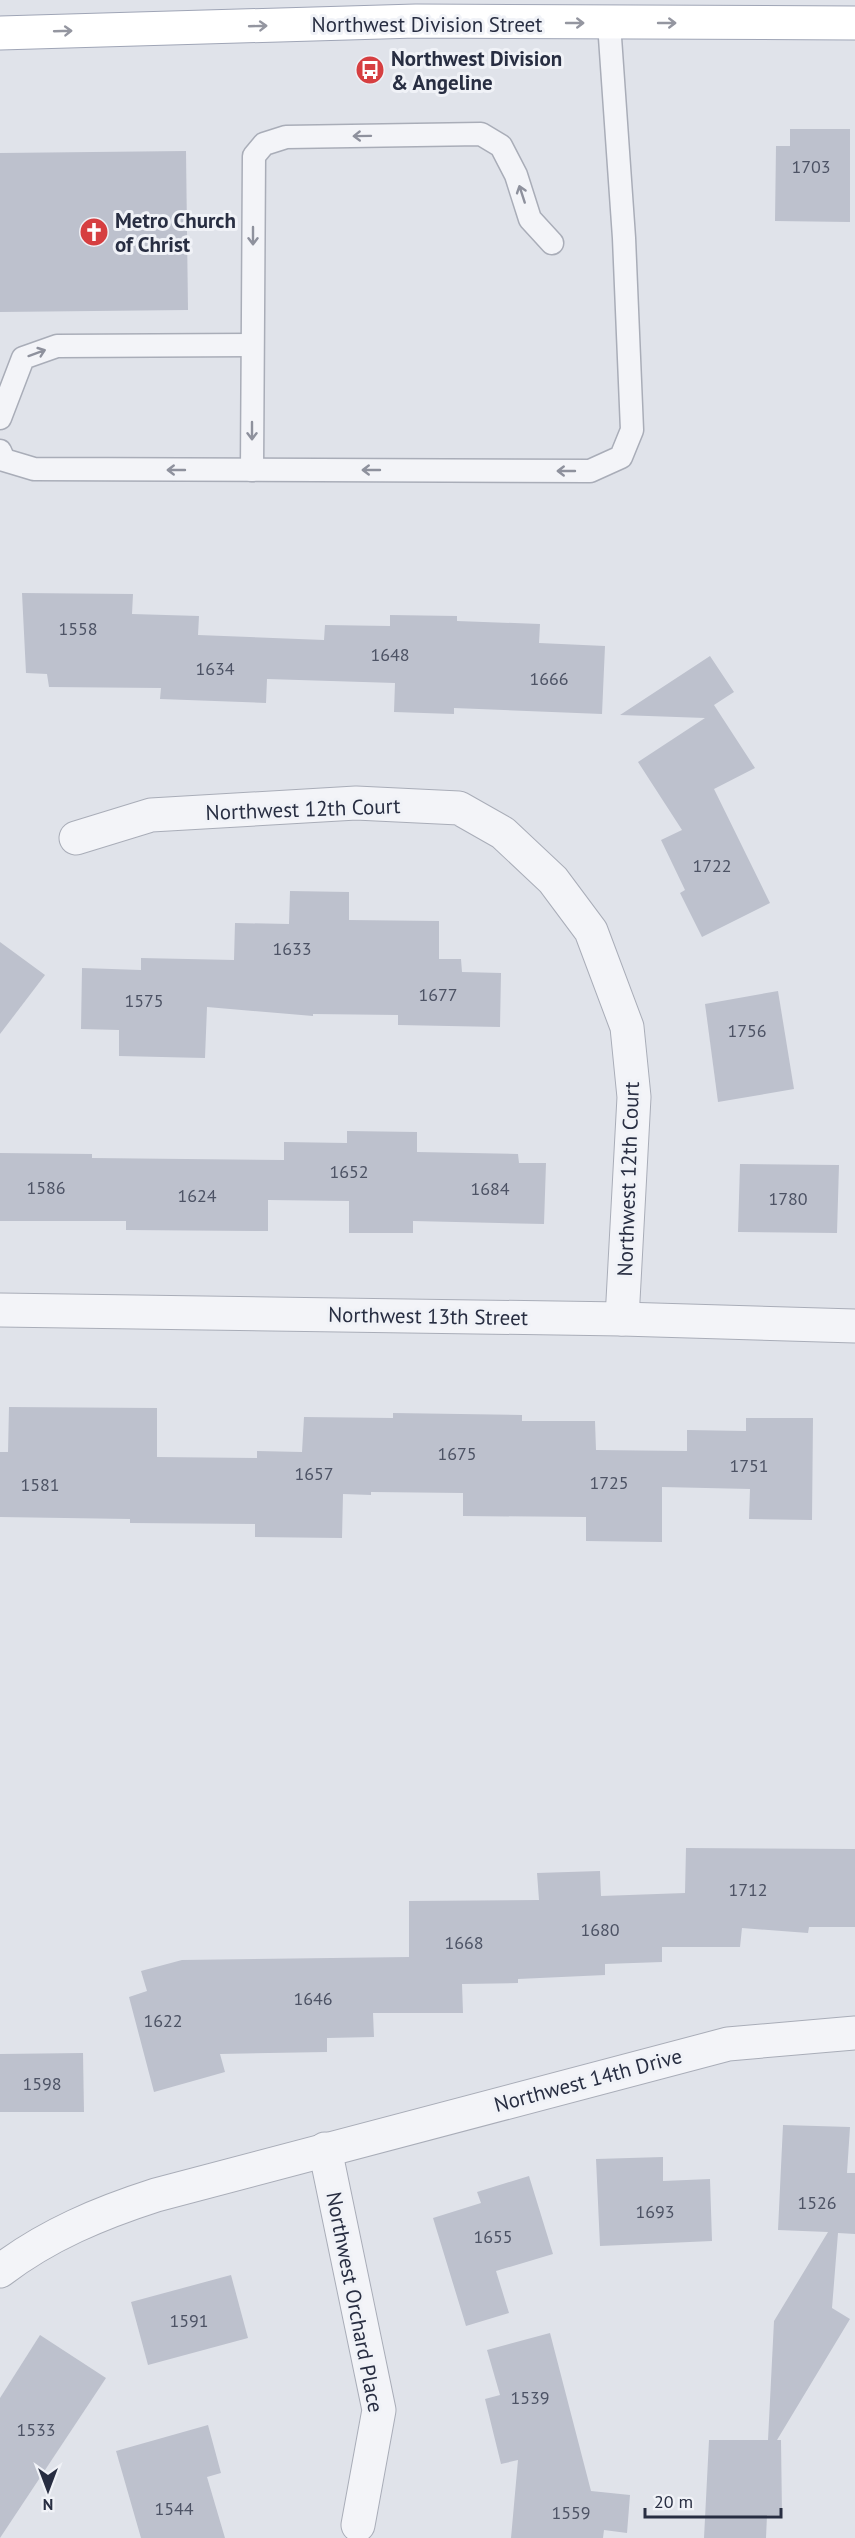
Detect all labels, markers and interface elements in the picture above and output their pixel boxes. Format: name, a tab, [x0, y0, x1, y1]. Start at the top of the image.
street label: Northwest Division Street	[312, 11, 542, 38]
one-way arrow	[564, 17, 584, 29]
one-way arrow	[657, 17, 677, 29]
one-way arrow	[247, 20, 267, 31]
one-way arrow	[52, 25, 72, 37]
place label: Northwest Division & Angeline	[391, 45, 562, 96]
bus stop icon: Northwest Division & Angeline	[354, 54, 386, 86]
one-way arrow	[352, 130, 372, 142]
house number: 1703	[791, 155, 831, 178]
one-way arrow	[516, 185, 527, 204]
place label: Metro Church of Christ	[115, 207, 236, 258]
church icon: Metro Church of Christ	[78, 216, 110, 248]
one-way arrow	[247, 225, 259, 245]
one-way arrow	[27, 347, 46, 358]
one-way arrow	[246, 420, 258, 440]
one-way arrow	[166, 464, 186, 476]
one-way arrow	[361, 464, 381, 476]
one-way arrow	[556, 465, 576, 477]
house number: 1558	[58, 617, 98, 640]
house number: 1648	[370, 643, 410, 666]
house number: 1634	[195, 657, 235, 680]
house number: 1666	[529, 667, 569, 690]
street label: Northwest 12th Court	[205, 792, 401, 826]
house number: 1722	[692, 854, 732, 877]
house number: 1633	[272, 937, 312, 960]
house number: 1677	[418, 983, 458, 1006]
house number: 1575	[124, 989, 164, 1012]
house number: 1756	[727, 1019, 767, 1042]
street label: Northwest 12th Court	[611, 1081, 645, 1277]
house number: 1652	[329, 1160, 369, 1183]
house number: 1586	[26, 1176, 66, 1199]
house number: 1684	[470, 1177, 510, 1200]
house number: 1624	[177, 1184, 217, 1207]
house number: 1780	[768, 1187, 808, 1210]
street label: Northwest 13th Street	[328, 1301, 528, 1331]
house number: 1675	[437, 1442, 477, 1465]
house number: 1751	[729, 1454, 769, 1477]
house number: 1657	[294, 1462, 334, 1485]
house number: 1725	[589, 1471, 629, 1494]
house number: 1581	[20, 1473, 60, 1496]
house number: 1712	[728, 1878, 768, 1901]
house number: 1680	[580, 1918, 620, 1941]
house number: 1668	[444, 1931, 484, 1954]
house number: 1646	[293, 1987, 333, 2010]
house number: 1622	[143, 2009, 183, 2032]
street label: Northwest 14th Drive	[491, 2042, 685, 2118]
house number: 1598	[22, 2072, 62, 2095]
street label: Northwest Orchard Place	[320, 2189, 390, 2415]
house number: 1526	[797, 2191, 837, 2214]
house number: 1693	[635, 2200, 675, 2223]
house number: 1655	[473, 2225, 513, 2248]
house number: 1591	[169, 2309, 209, 2332]
house number: 1539	[510, 2386, 550, 2409]
house number: 1533	[16, 2418, 56, 2441]
north arrow	[18, 2460, 78, 2520]
scale bar	[645, 2481, 782, 2519]
text: 20 m	[654, 2490, 693, 2513]
text: N	[43, 2495, 53, 2515]
house number: 1544	[154, 2497, 194, 2520]
house number: 1559	[551, 2501, 591, 2524]

